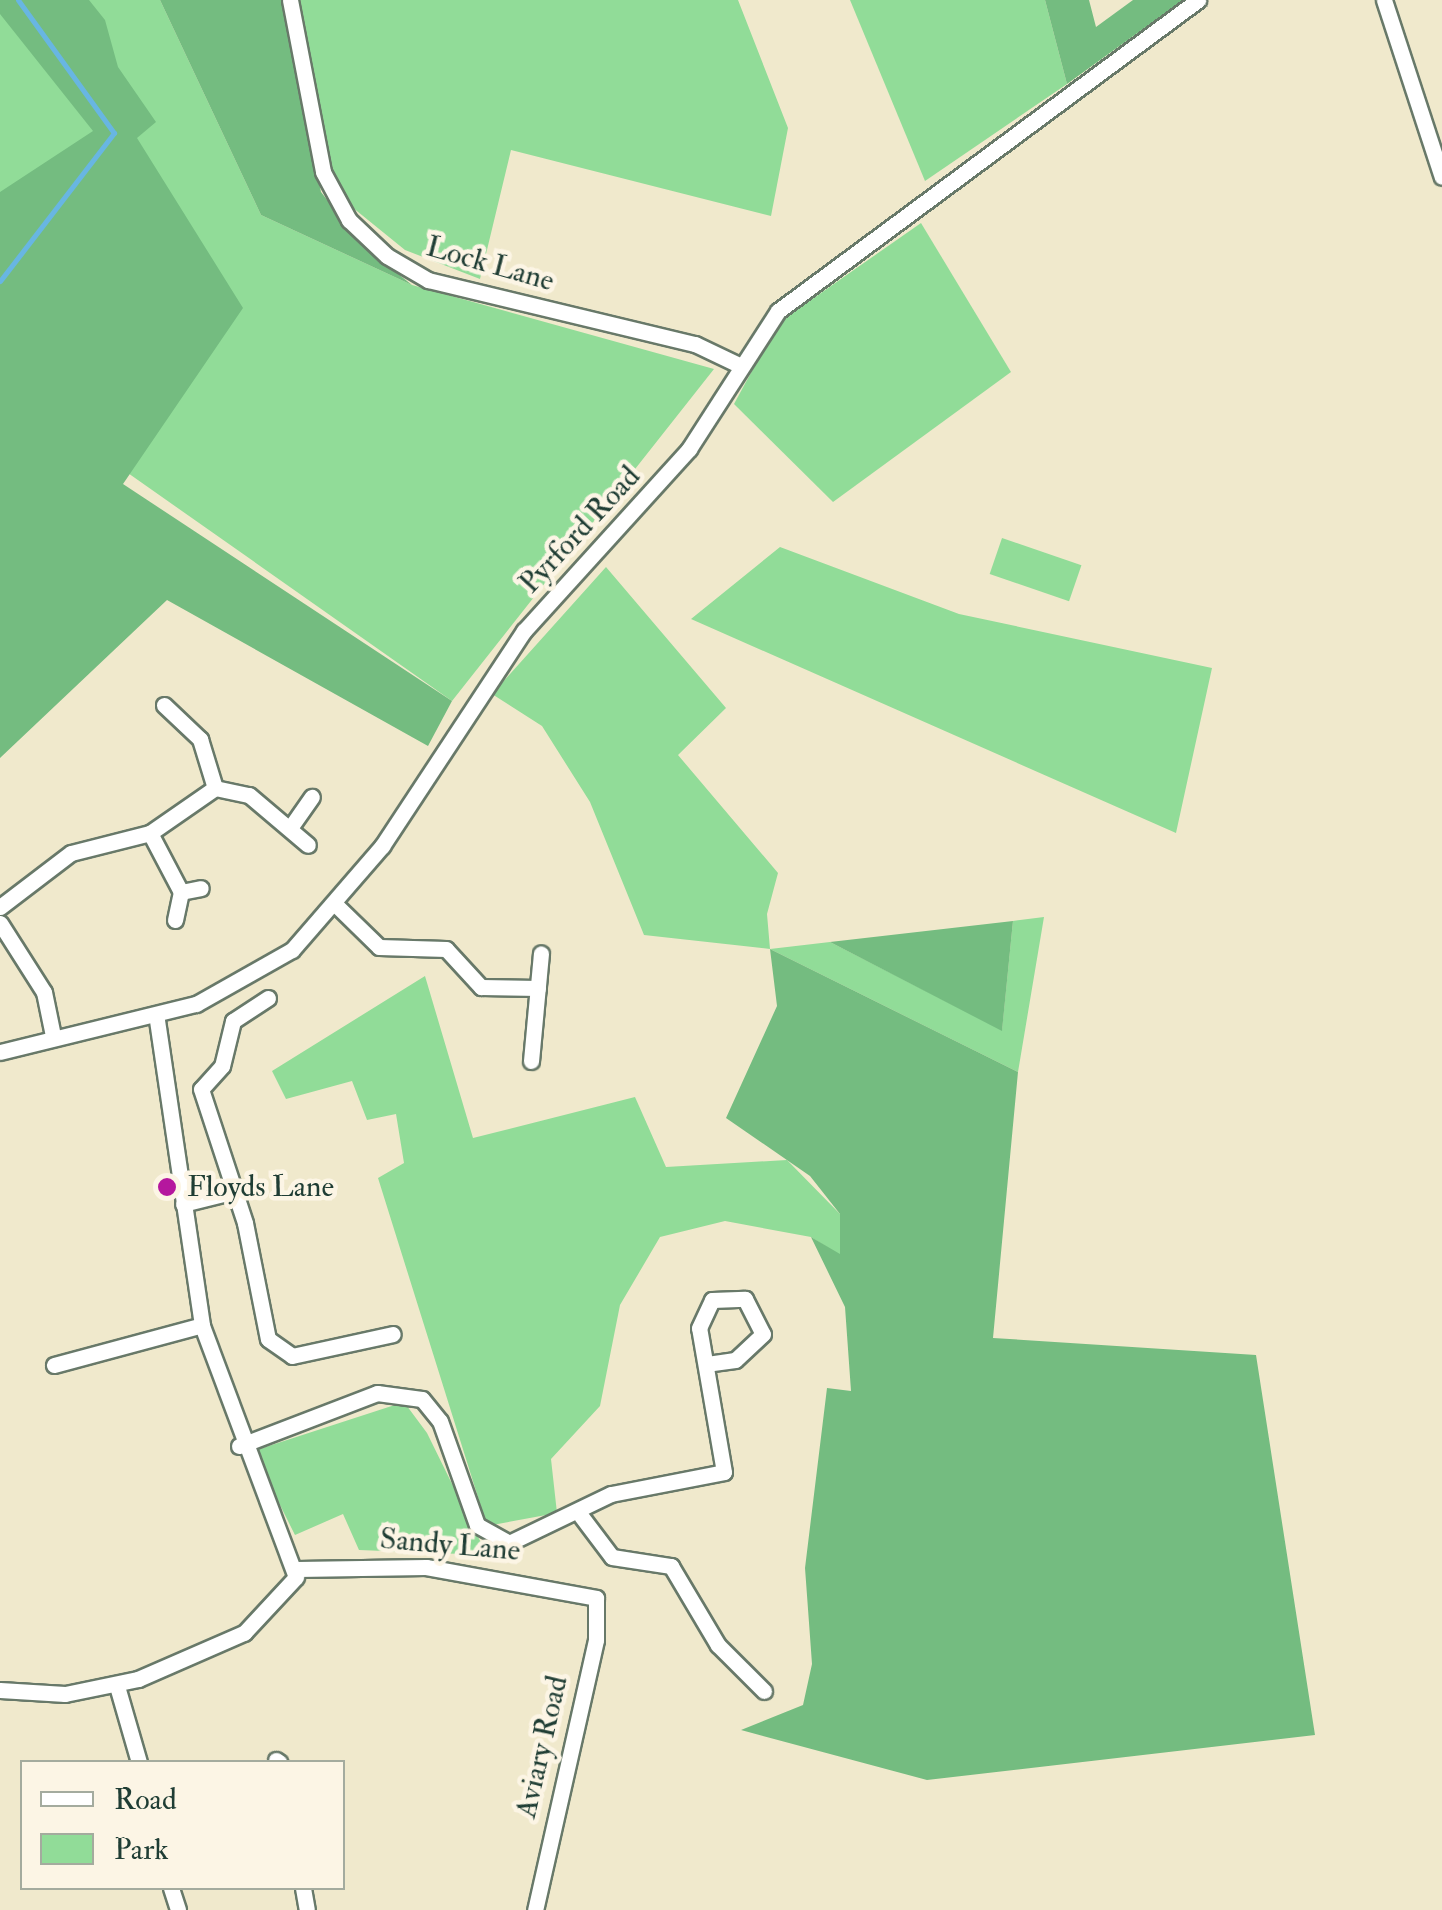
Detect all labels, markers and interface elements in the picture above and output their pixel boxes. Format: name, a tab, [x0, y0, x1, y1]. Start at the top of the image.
street label: Lock Lane	[422, 229, 558, 299]
street label: Pyrford Road	[512, 459, 648, 601]
place label: Floyds Lane	[187, 1169, 334, 1205]
marker: Floyds Lane	[156, 1176, 178, 1198]
street label: Sandy Lane	[378, 1521, 522, 1569]
street label: Aviary Road	[508, 1672, 576, 1822]
legend	[20, 1760, 345, 1890]
text: Road	[114, 1781, 177, 1818]
text: Park	[114, 1831, 169, 1868]

